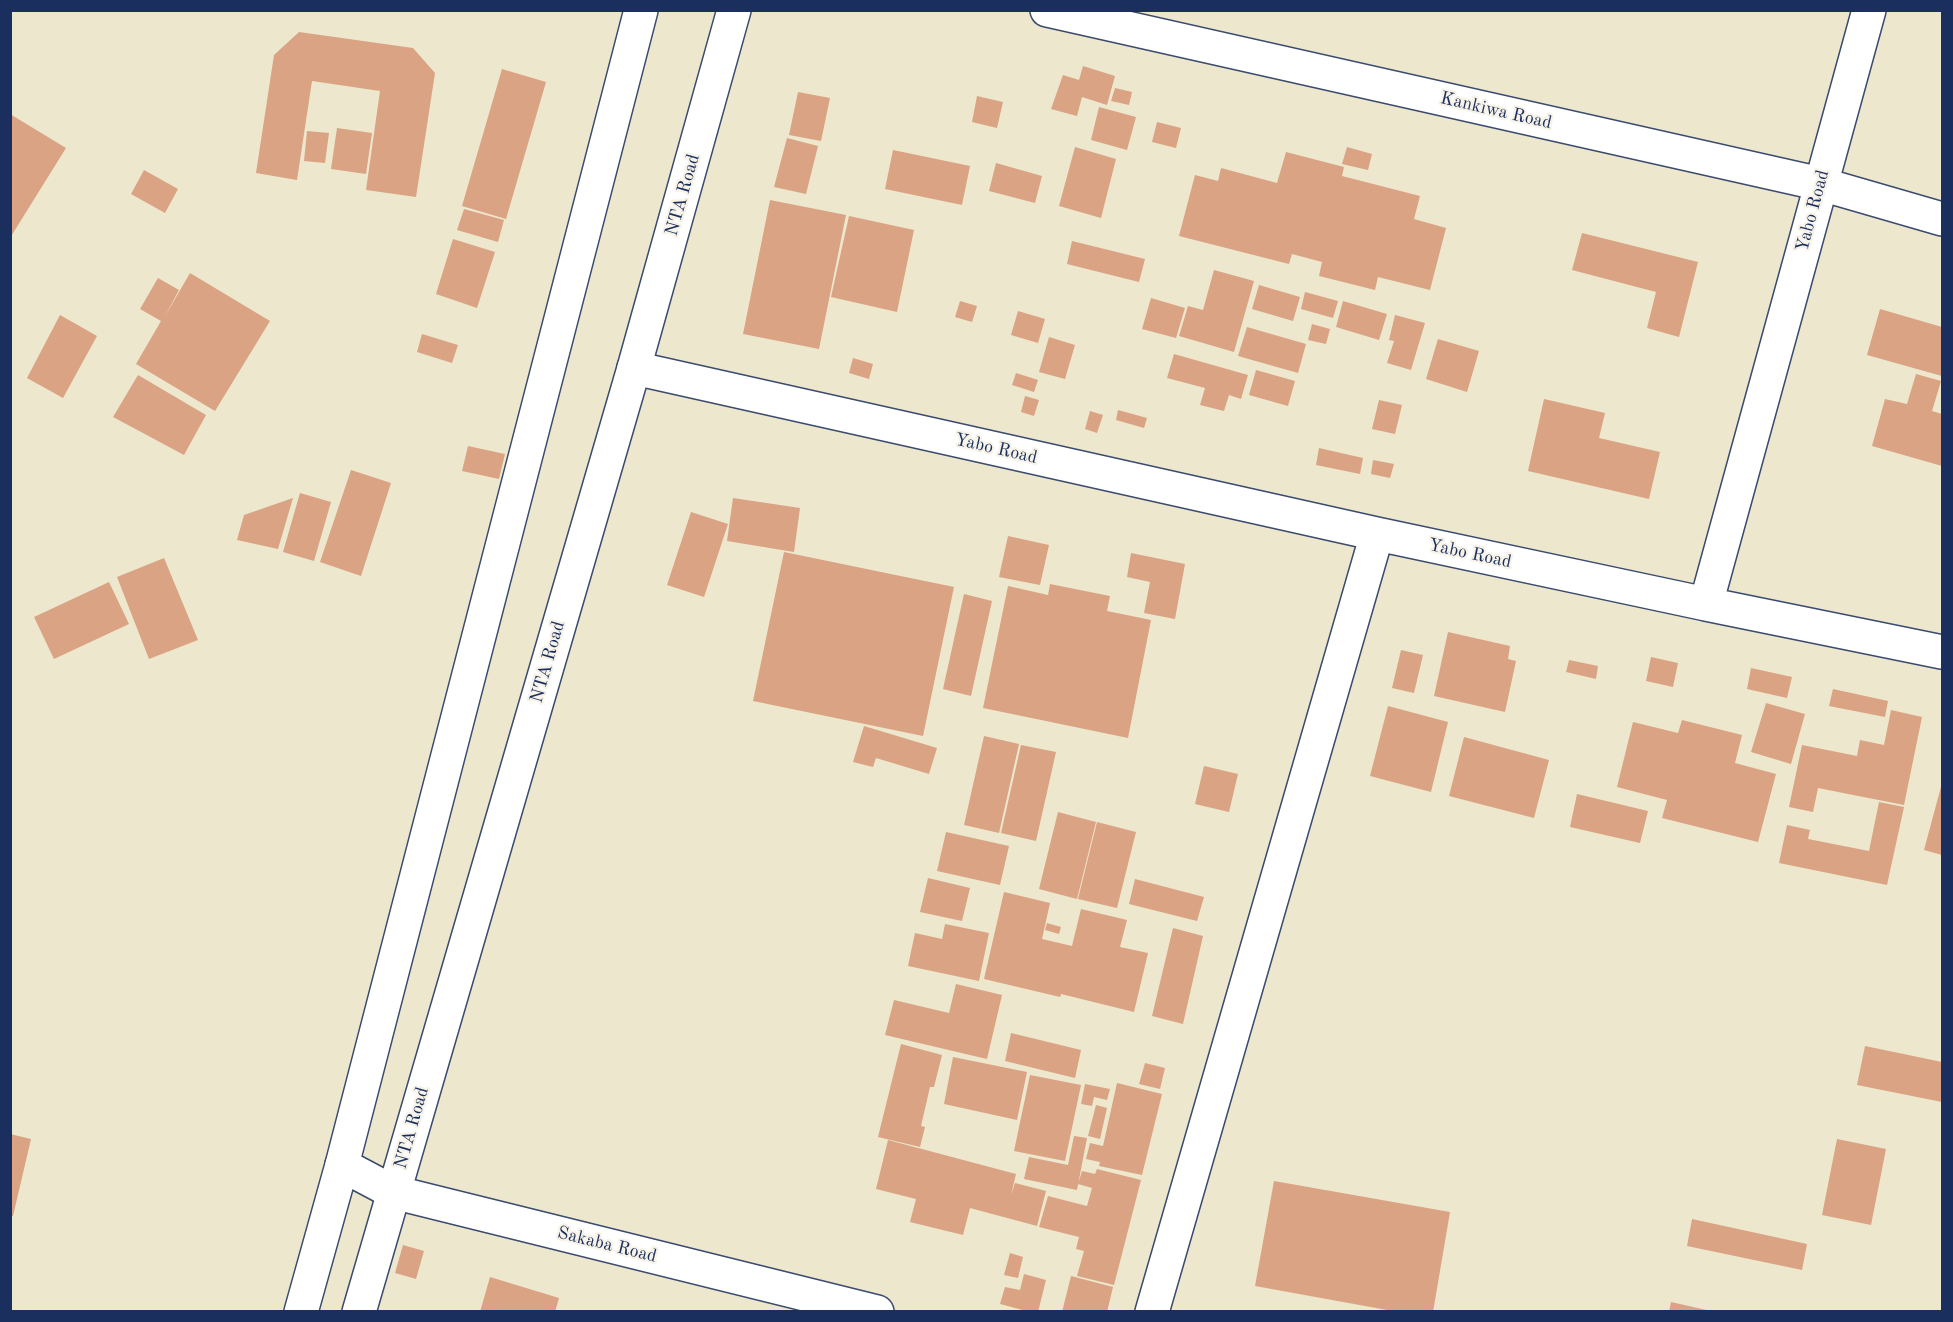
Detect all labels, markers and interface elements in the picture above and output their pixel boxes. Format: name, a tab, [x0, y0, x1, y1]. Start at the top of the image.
street label: Kankiwa Road	[1438, 88, 1554, 134]
street label: NTA Road	[661, 152, 705, 238]
street label: Yabo Road	[1792, 168, 1834, 254]
street label: Yabo Road	[953, 429, 1039, 469]
street label: Yabo Road	[1427, 535, 1513, 573]
street label: NTA Road	[526, 619, 570, 705]
street label: NTA Road	[390, 1085, 434, 1171]
street label: Sakaba Road	[555, 1222, 659, 1268]

